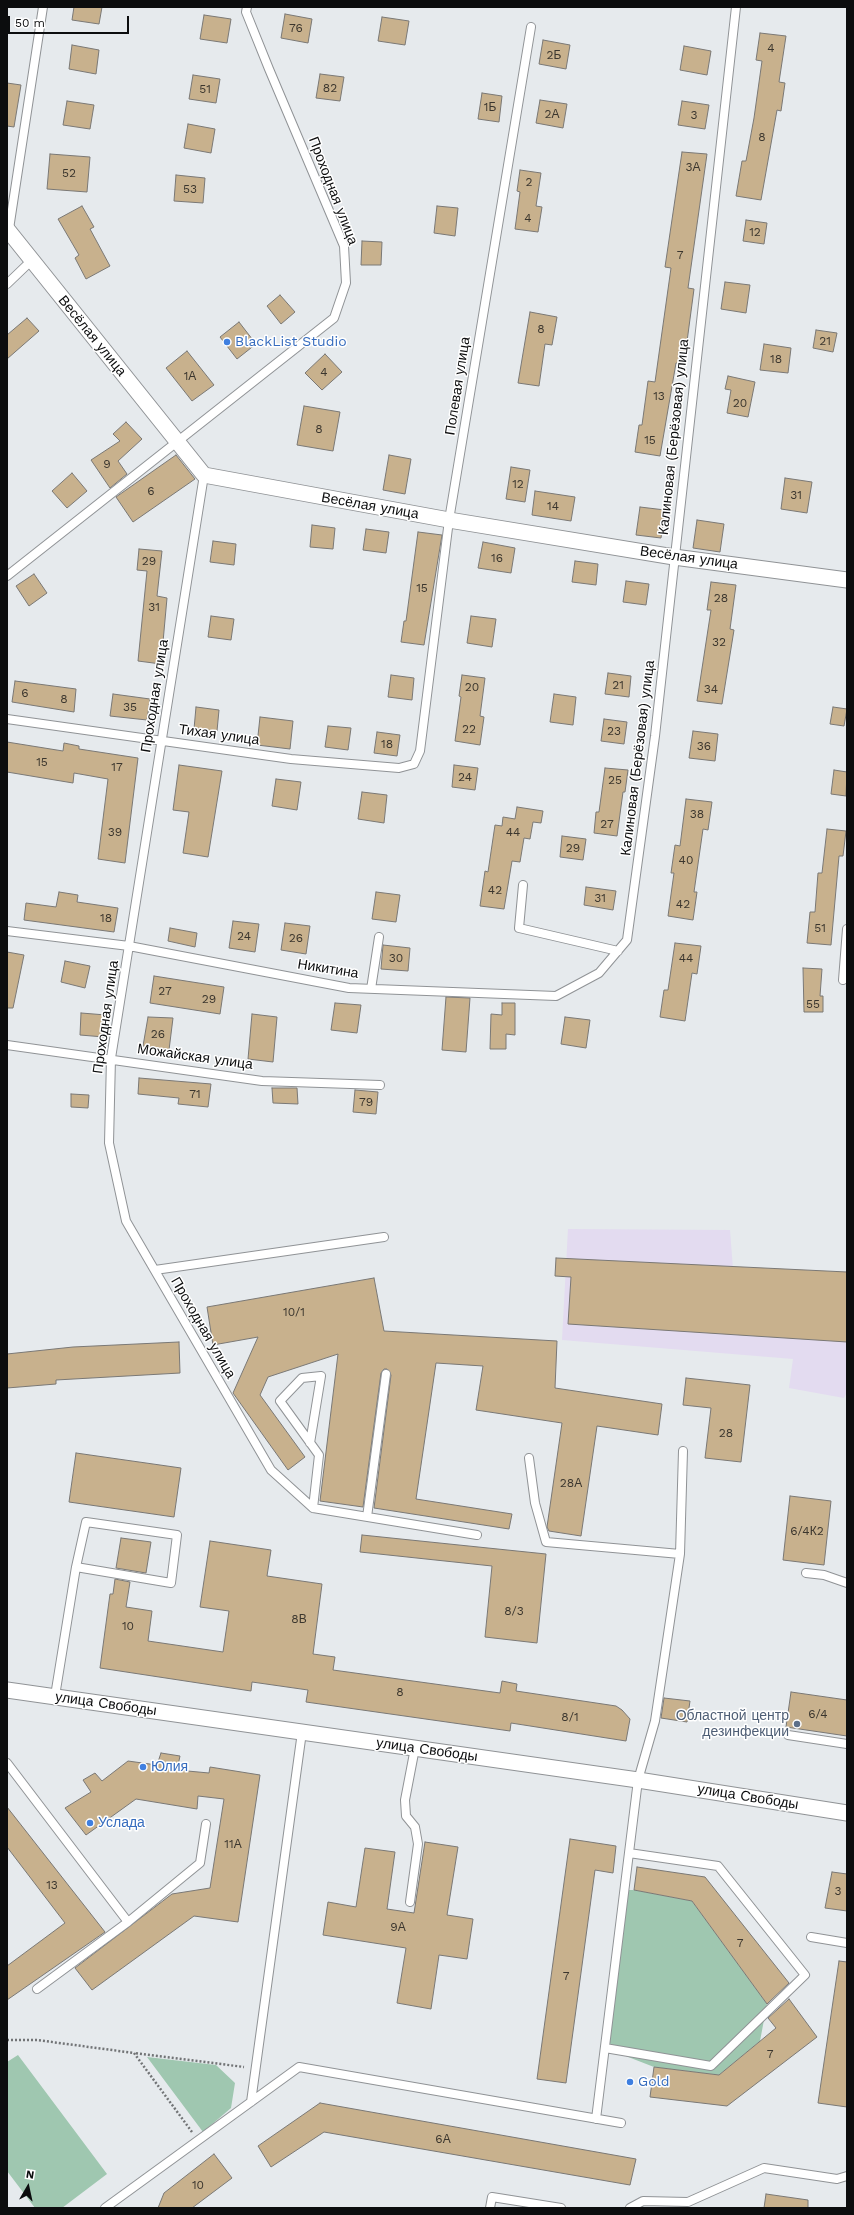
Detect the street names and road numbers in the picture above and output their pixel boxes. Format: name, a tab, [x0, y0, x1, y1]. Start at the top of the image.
street label: Проходная улица	[305, 135, 361, 247]
street label: Весёлая улица	[54, 292, 130, 380]
street label: Полевая улица	[442, 336, 474, 436]
street label: Калиновая (Берёзовая) улица	[655, 338, 693, 536]
street label: Весёлая улица	[320, 489, 420, 523]
street label: Весёлая улица	[639, 543, 739, 573]
street label: Проходная улица	[138, 638, 172, 754]
street label: Калиновая (Берёзовая) улица	[618, 659, 658, 857]
street label: Тихая улица	[178, 721, 260, 749]
street label: Никитина	[296, 956, 360, 982]
street label: Проходная улица	[90, 959, 122, 1075]
street label: Можайская улица	[136, 1041, 254, 1073]
street label: Проходная улица	[167, 1274, 239, 1382]
street label: улица Свободы	[54, 1689, 158, 1719]
street label: улица Свободы	[375, 1735, 479, 1765]
street label: улица Свободы	[696, 1781, 800, 1813]

